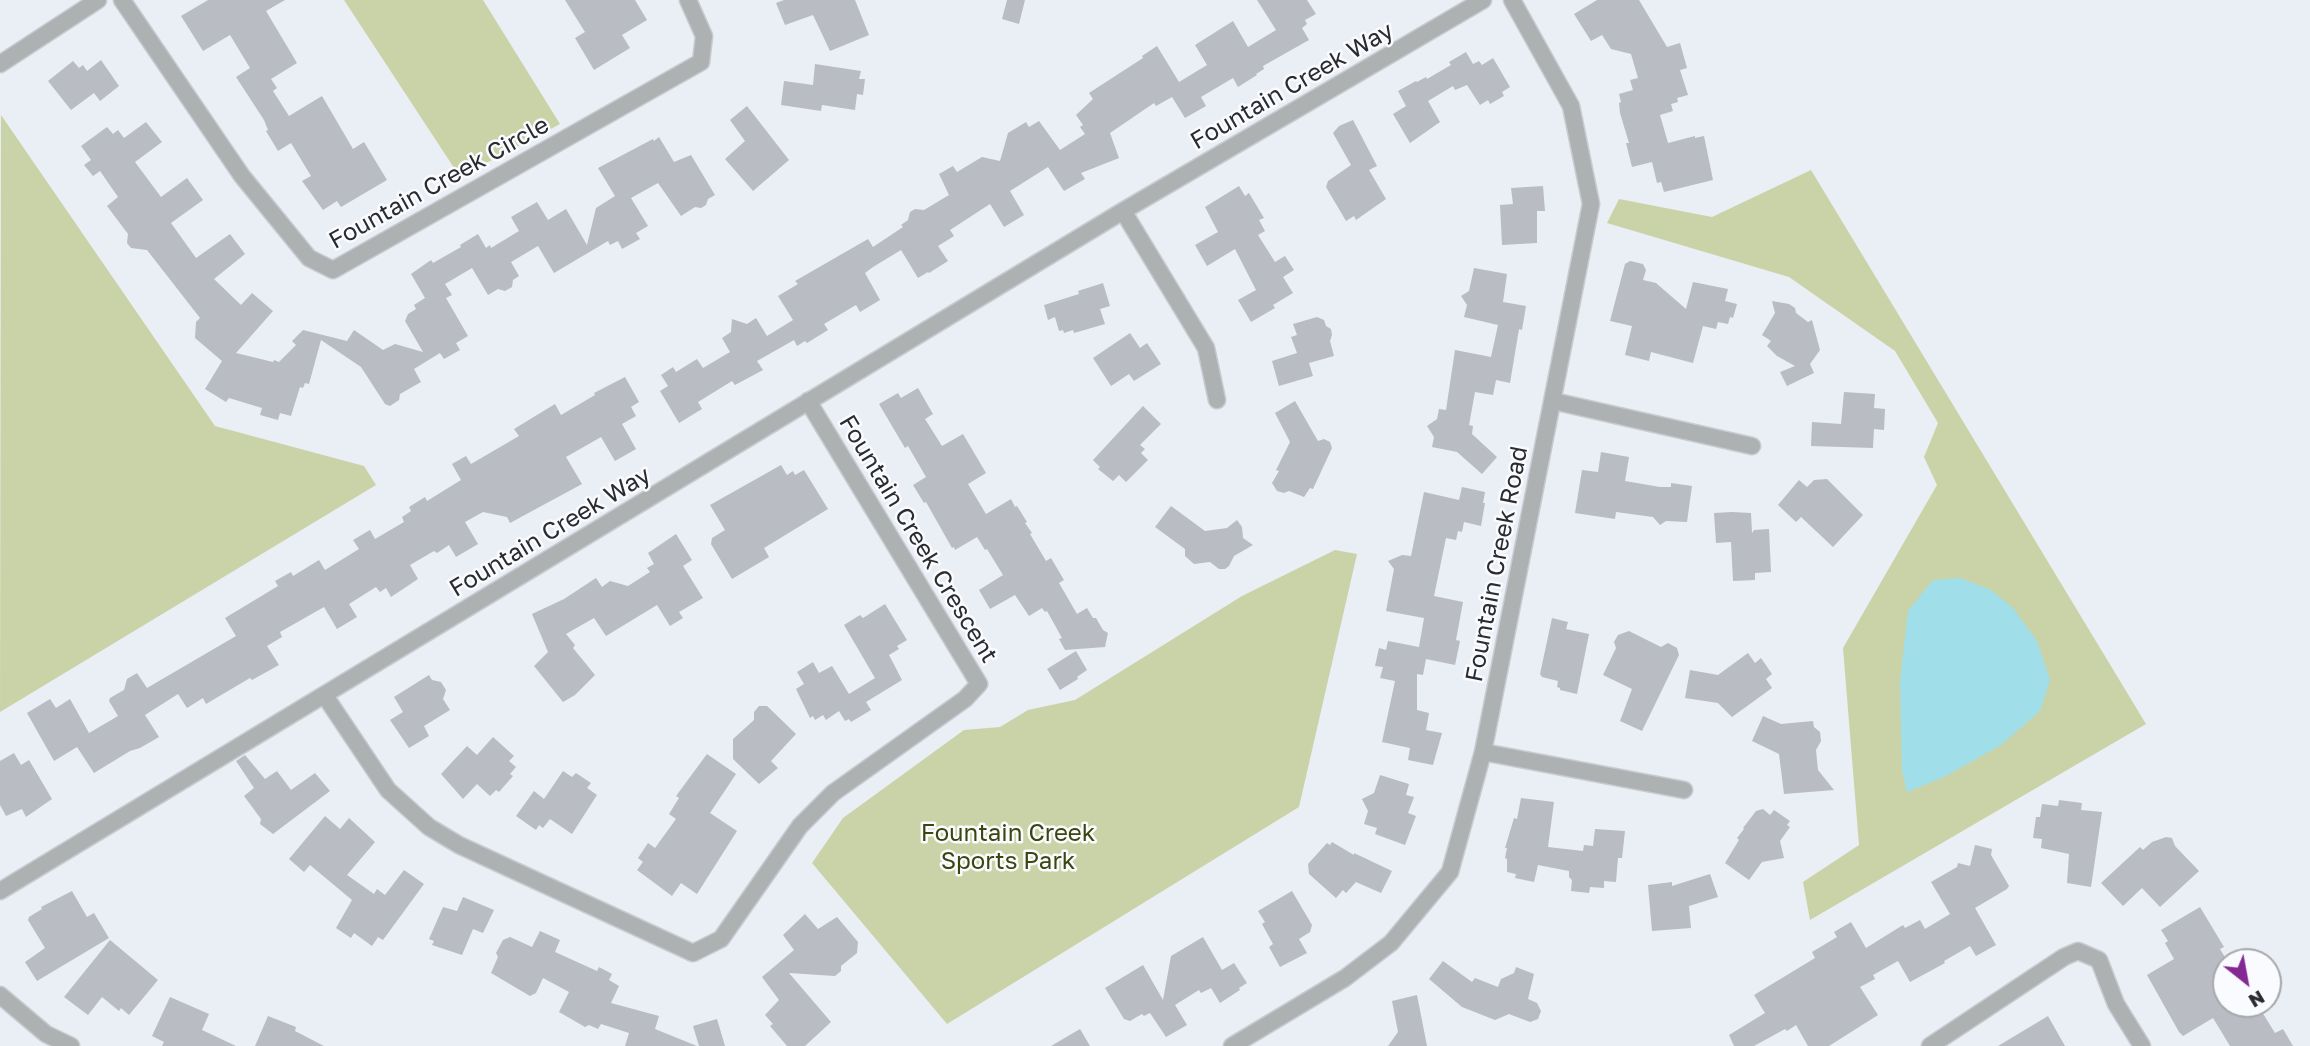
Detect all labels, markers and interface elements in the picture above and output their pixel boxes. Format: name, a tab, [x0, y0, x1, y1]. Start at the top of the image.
street label: Fountain Creek Way	[1186, 16, 1398, 156]
street label: Fountain Creek Circle	[324, 111, 554, 255]
street label: Fountain Creek Crescent	[833, 410, 1003, 668]
street label: Fountain Creek Road	[1460, 444, 1534, 684]
street label: Fountain Creek Way	[444, 461, 656, 603]
park label: Fountain Creek Sports Park	[921, 819, 1095, 875]
north arrow	[2212, 948, 2282, 1018]
text: N	[2245, 986, 2269, 1013]

